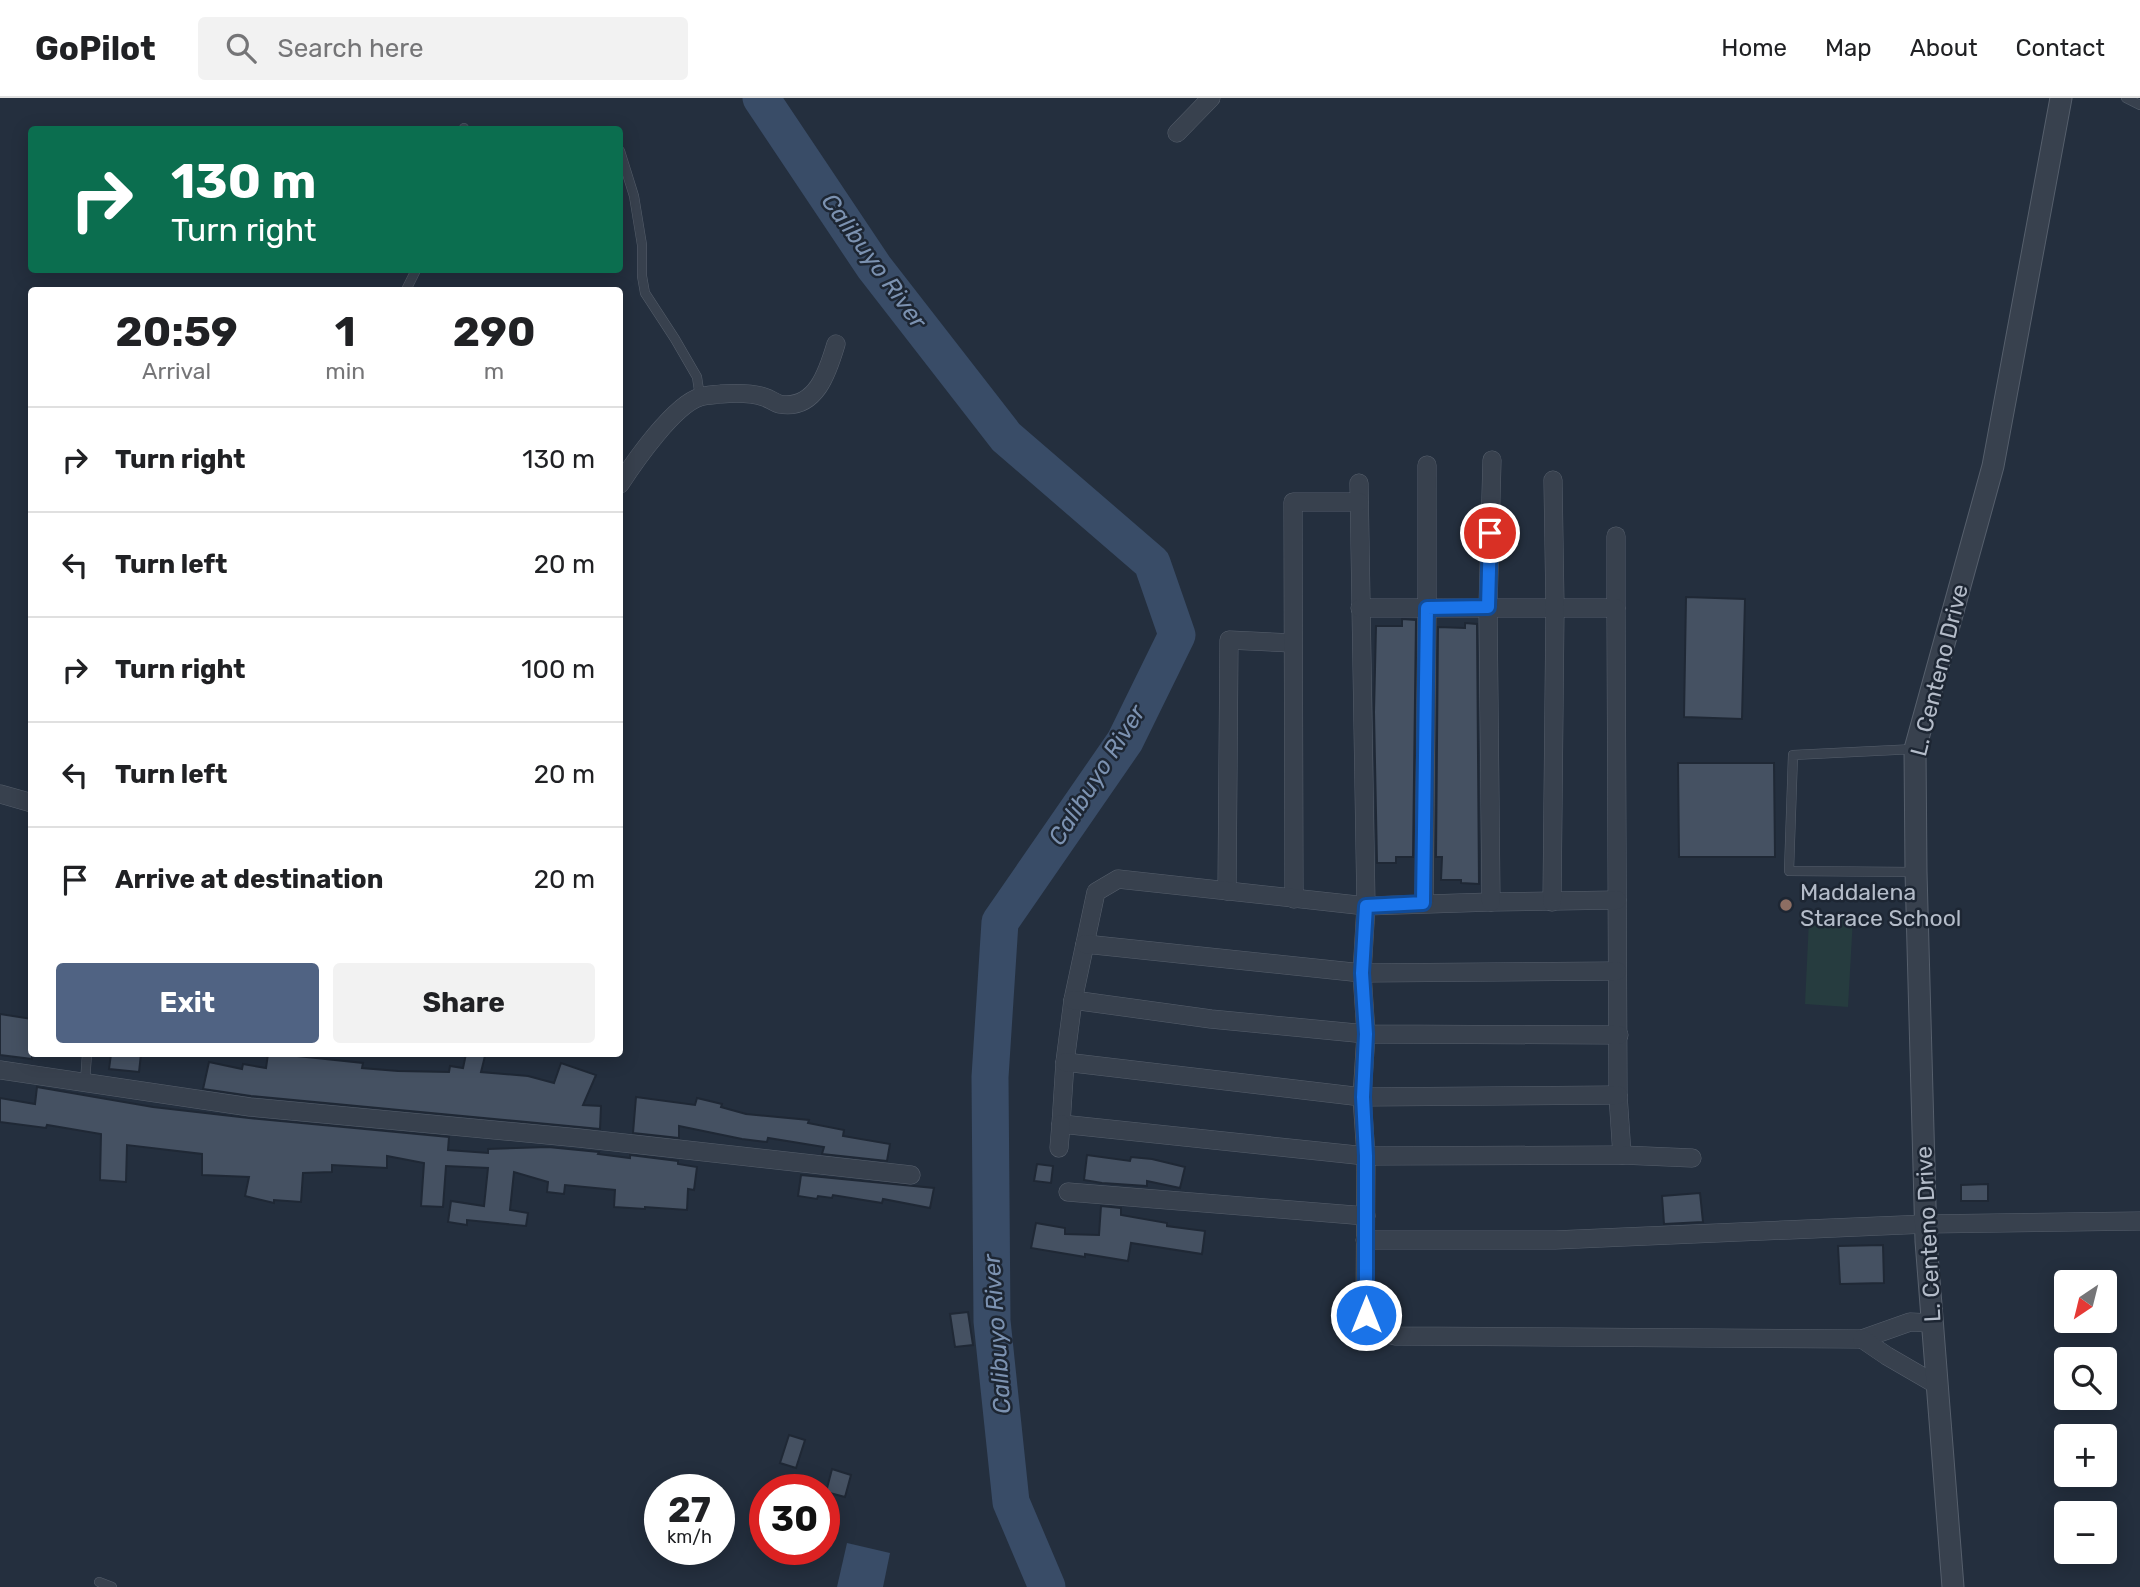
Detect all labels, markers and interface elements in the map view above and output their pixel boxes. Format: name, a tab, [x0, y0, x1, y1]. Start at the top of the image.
search box	[198, 17, 688, 80]
text: GoPilot	[35, 29, 156, 68]
icon: search	[222, 29, 260, 67]
text: Search here	[278, 33, 423, 64]
text: Home	[1721, 34, 1787, 62]
text: Map	[1825, 34, 1872, 62]
text: About	[1910, 34, 1978, 62]
text: Contact	[2016, 34, 2105, 62]
text: 130 m	[171, 152, 316, 210]
icon: right	[56, 154, 147, 245]
water label: Calibuyo River	[816, 188, 933, 335]
text: Turn right	[171, 211, 316, 249]
text: 20:59	[116, 307, 238, 357]
text: 1	[335, 307, 356, 357]
text: 290	[453, 307, 535, 357]
text: Arrival	[142, 357, 211, 385]
text: min	[325, 357, 365, 385]
text: m	[484, 357, 504, 385]
icon: right	[56, 441, 94, 479]
text: Turn right	[115, 444, 245, 475]
text: 130 m	[522, 444, 595, 475]
pin	[1460, 503, 1520, 563]
icon: arrive	[1471, 514, 1509, 552]
icon: left	[56, 546, 94, 584]
text: Turn left	[115, 549, 227, 580]
text: 20 m	[534, 549, 595, 580]
street label: L. Centeno Drive	[1904, 581, 1974, 759]
icon: right	[56, 651, 94, 689]
text: Turn right	[115, 654, 245, 685]
text: 100 m	[521, 654, 595, 685]
water label: Calibuyo River	[1043, 699, 1152, 850]
icon: left	[56, 756, 94, 794]
text: Turn left	[115, 759, 227, 790]
text: 20 m	[534, 759, 595, 790]
icon: arrive	[56, 861, 94, 899]
text: Arrive at destination	[115, 864, 383, 895]
text: 20 m	[534, 864, 595, 895]
place label: Maddalena Starace School	[1800, 878, 1961, 932]
marker: Maddalena Starace School	[1778, 897, 1794, 913]
button: Exit	[56, 963, 319, 1043]
button: Share	[333, 963, 595, 1043]
street label: L. Centeno Drive	[1909, 1145, 1947, 1323]
water label: Calibuyo River	[977, 1252, 1017, 1415]
north arrow	[2054, 1270, 2118, 1334]
map controls	[2054, 1270, 2117, 1564]
position arrow	[1329, 1278, 1403, 1352]
button: search	[2054, 1347, 2117, 1410]
button: +	[2054, 1424, 2117, 1487]
speed limit sign: 30	[749, 1474, 840, 1565]
text: 27	[668, 1489, 711, 1531]
button: −	[2054, 1501, 2117, 1564]
text: km/h	[667, 1526, 712, 1548]

